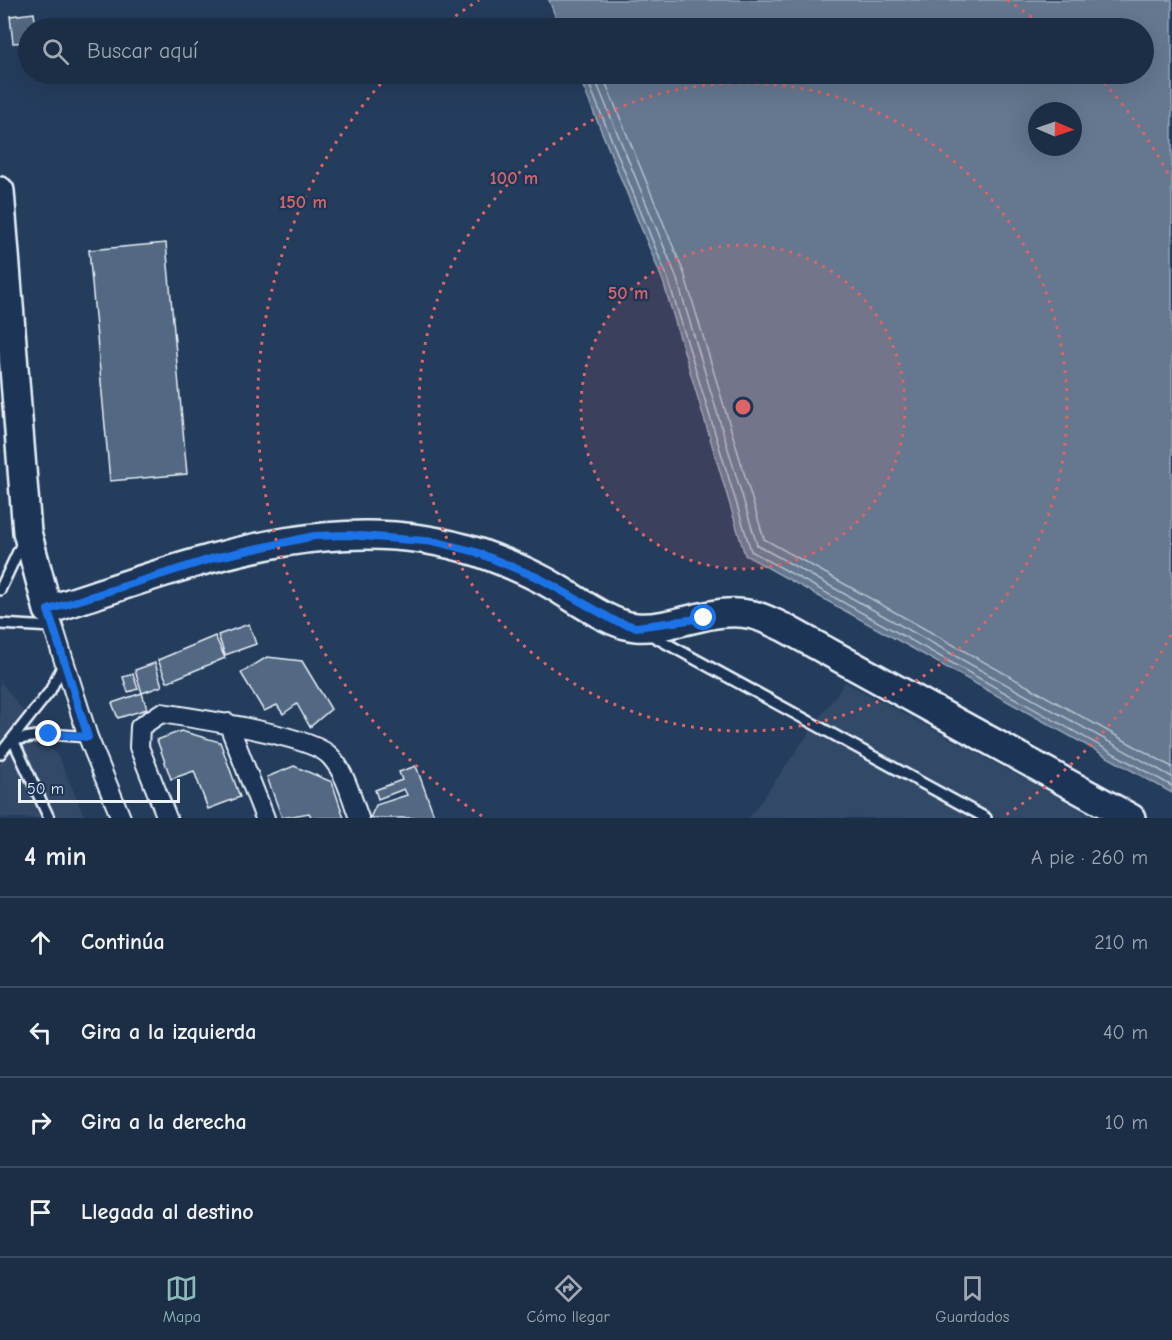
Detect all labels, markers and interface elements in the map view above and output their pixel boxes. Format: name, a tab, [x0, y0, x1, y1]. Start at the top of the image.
search box	[18, 18, 1154, 84]
icon: search	[39, 35, 72, 68]
text: Buscar aquí	[87, 38, 198, 64]
north arrow	[1028, 102, 1082, 156]
text: 100 m	[490, 168, 538, 189]
text: 150 m	[279, 192, 327, 213]
text: 50 m	[608, 283, 648, 304]
centre of rings	[733, 397, 753, 417]
route start	[690, 604, 716, 630]
route end	[35, 720, 61, 746]
scale bar	[18, 776, 180, 804]
text: 50 m	[27, 780, 64, 798]
text: 4 min	[24, 842, 87, 872]
text: A pie · 260 m	[1031, 846, 1148, 869]
icon: ahead	[24, 926, 57, 959]
text: Continúa	[81, 929, 165, 955]
text: 210 m	[1094, 931, 1148, 954]
icon: left	[24, 1016, 57, 1049]
text: Gira a la izquierda	[81, 1019, 256, 1045]
text: 40 m	[1103, 1021, 1148, 1044]
icon: right	[24, 1106, 57, 1139]
text: Gira a la derecha	[81, 1109, 247, 1135]
text: 10 m	[1105, 1111, 1148, 1134]
icon: arrive	[24, 1196, 57, 1229]
text: Llegada al destino	[81, 1199, 254, 1225]
tab: Mapa	[163, 1272, 201, 1326]
tab: Cómo llegar	[526, 1272, 610, 1326]
tab: Guardados	[935, 1272, 1009, 1326]

